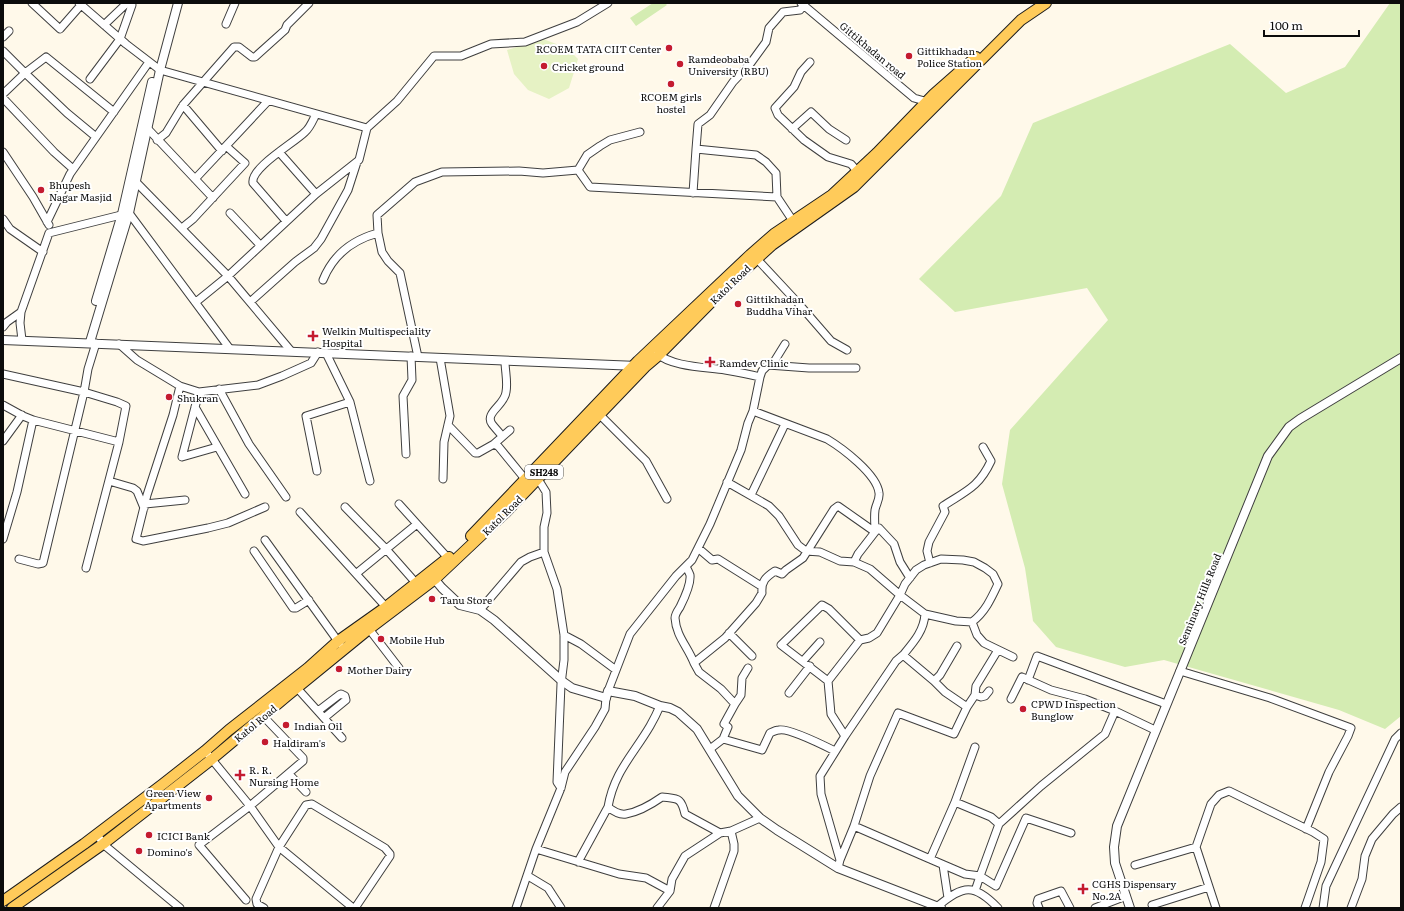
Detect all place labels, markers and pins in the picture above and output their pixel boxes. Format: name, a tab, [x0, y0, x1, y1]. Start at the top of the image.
place label: RCOEM TATA CIIT Center	[536, 41, 661, 56]
marker: RCOEM TATA CIIT Center	[664, 43, 674, 53]
place label: Gittikhadan Police Station	[917, 43, 983, 70]
place label: Ramdeobaba University (RBU)	[688, 51, 769, 78]
marker: Gittikhadan Police Station	[904, 51, 914, 61]
place label: Cricket ground	[552, 59, 624, 74]
marker: Ramdeobaba University (RBU)	[675, 59, 685, 69]
marker: Cricket ground	[539, 61, 549, 71]
marker: RCOEM girls hostel	[666, 79, 676, 89]
place label: RCOEM girls hostel	[640, 89, 702, 116]
place label: Bhupesh Nagar Masjid	[49, 177, 112, 204]
marker: Bhupesh Nagar Masjid	[36, 185, 46, 195]
place label: Gittikhadan Buddha Vihar	[746, 291, 813, 318]
marker: Gittikhadan Buddha Vihar	[733, 299, 743, 309]
place label: Welkin Multispeciality Hospital	[322, 323, 431, 350]
marker: Welkin Multispeciality Hospital	[307, 330, 319, 342]
place label: Ramdev Clinic	[719, 355, 789, 370]
marker: Ramdev Clinic	[704, 356, 716, 368]
place label: Shukran	[177, 390, 219, 405]
marker: Shukran	[164, 392, 174, 402]
place label: Tanu Store	[440, 592, 492, 607]
marker: Tanu Store	[427, 594, 437, 604]
place label: Mobile Hub	[389, 632, 445, 647]
marker: Mobile Hub	[376, 634, 386, 644]
place label: Mother Dairy	[347, 662, 412, 677]
marker: Mother Dairy	[334, 664, 344, 674]
place label: CPWD Inspection Bunglow	[1031, 696, 1116, 723]
marker: CPWD Inspection Bunglow	[1018, 704, 1028, 714]
place label: Indian Oil	[294, 718, 343, 733]
marker: Indian Oil	[281, 720, 291, 730]
place label: Haldiram's	[273, 735, 326, 750]
marker: Haldiram's	[260, 737, 270, 747]
place label: R. R. Nursing Home	[249, 762, 319, 789]
marker: R. R. Nursing Home	[234, 769, 246, 781]
place label: Green View Apartments	[144, 785, 201, 812]
marker: Green View Apartments	[204, 793, 214, 803]
place label: ICICI Bank	[157, 828, 211, 843]
marker: ICICI Bank	[144, 830, 154, 840]
place label: Domino's	[147, 844, 193, 859]
marker: Domino's	[134, 846, 144, 856]
place label: CGHS Dispensary No.2A	[1092, 876, 1177, 903]
marker: CGHS Dispensary No.2A	[1077, 883, 1089, 895]

